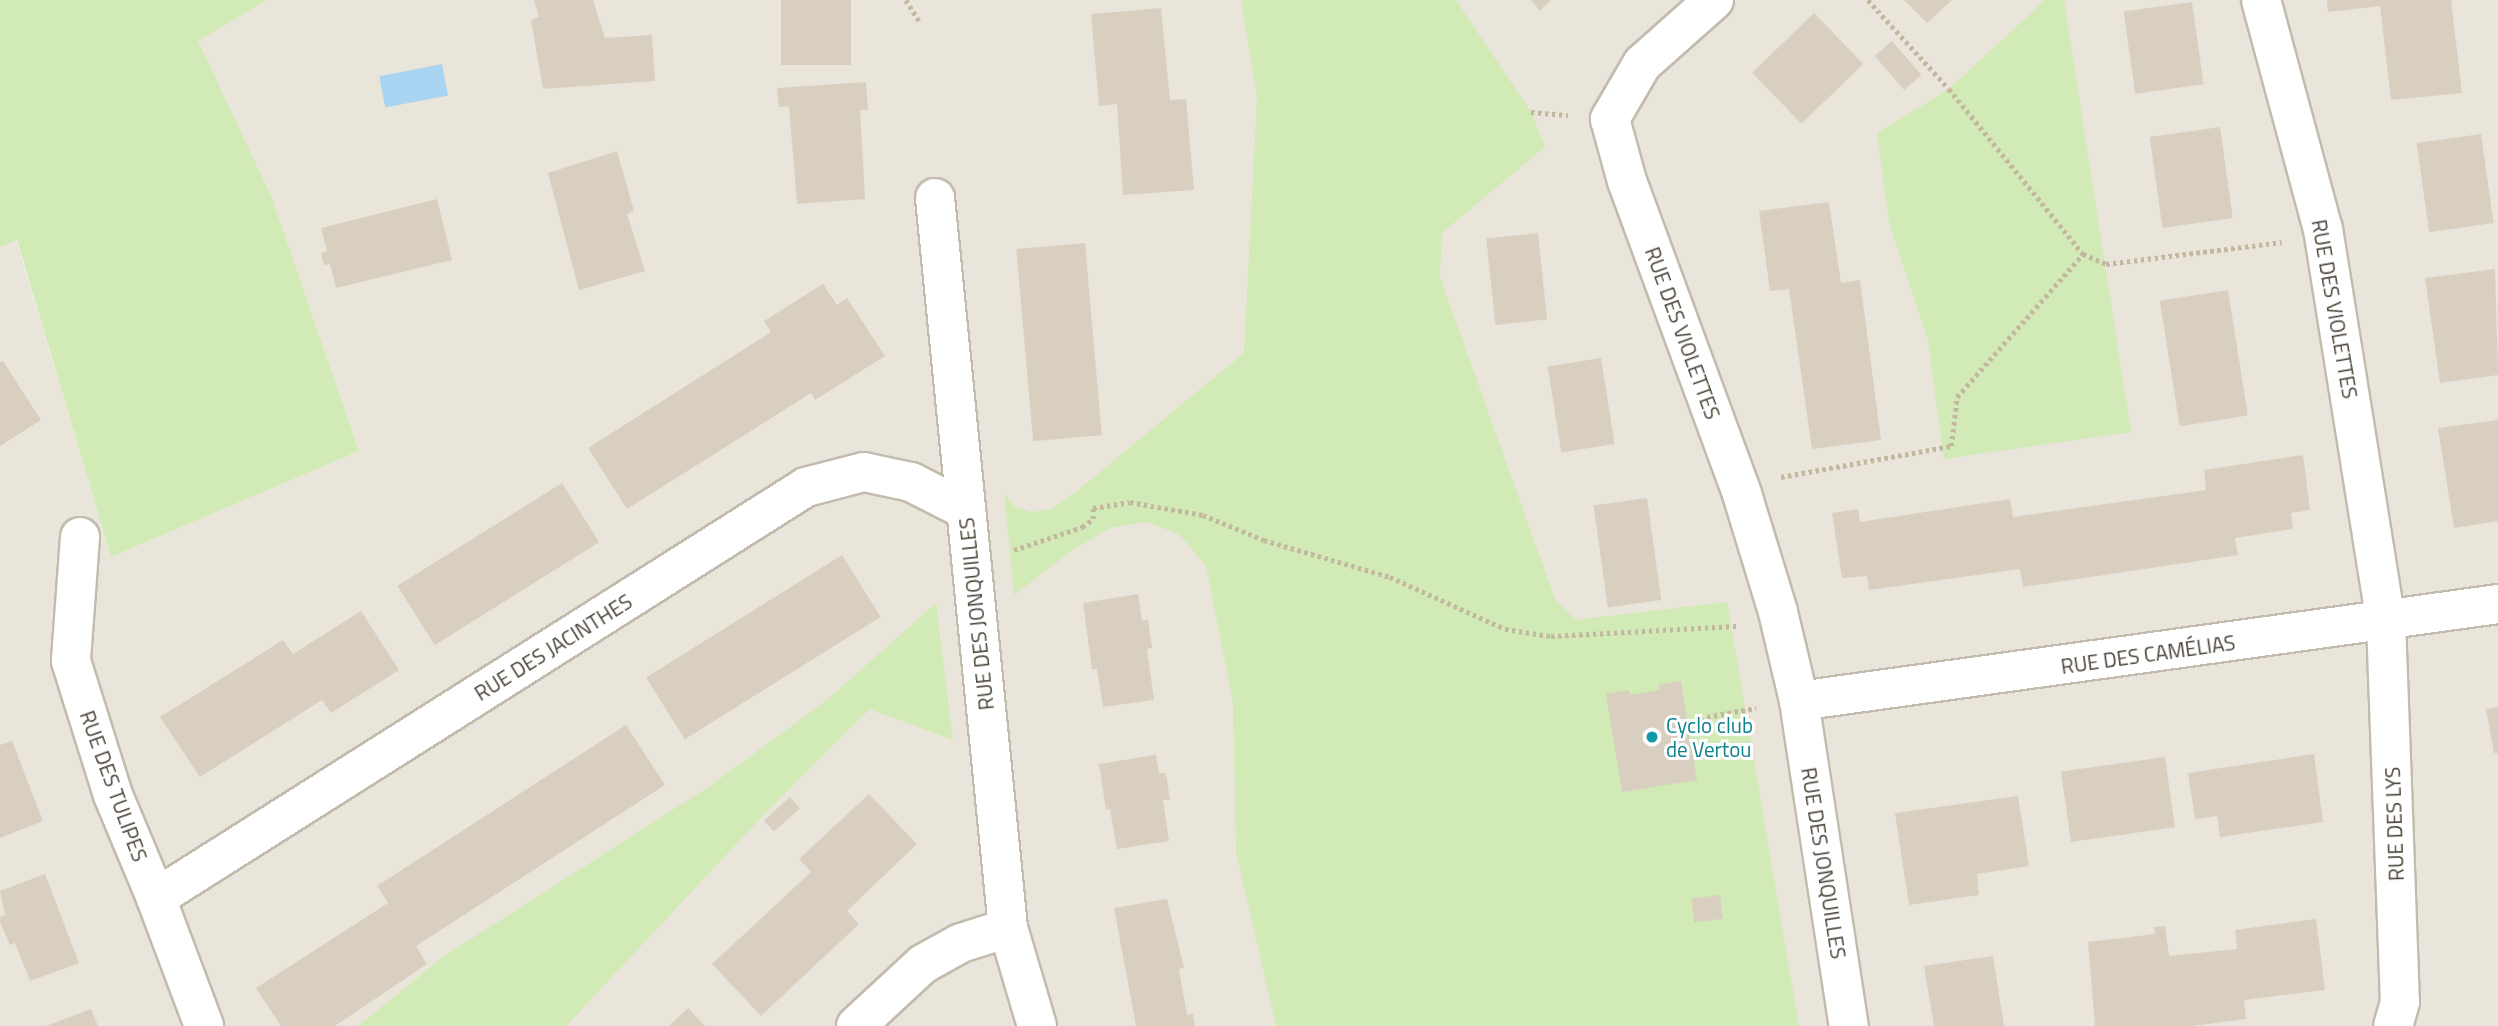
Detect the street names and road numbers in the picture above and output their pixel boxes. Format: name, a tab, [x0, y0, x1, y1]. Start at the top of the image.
street label: RUE DES VIOLETTES	[2307, 217, 2363, 401]
street label: RUE DES VIOLETTES	[1640, 243, 1726, 423]
street label: RUE DES JONQUILLES	[953, 516, 999, 712]
street label: RUE DES JACINTHES	[470, 588, 636, 706]
street label: RUE DES CAMÉLIAS	[2059, 629, 2237, 679]
street label: RUE DES TULIPES	[75, 707, 153, 865]
street label: RUE DES JONQUILLES	[1796, 765, 1852, 961]
street label: RUE DES LYS	[2379, 766, 2409, 882]

